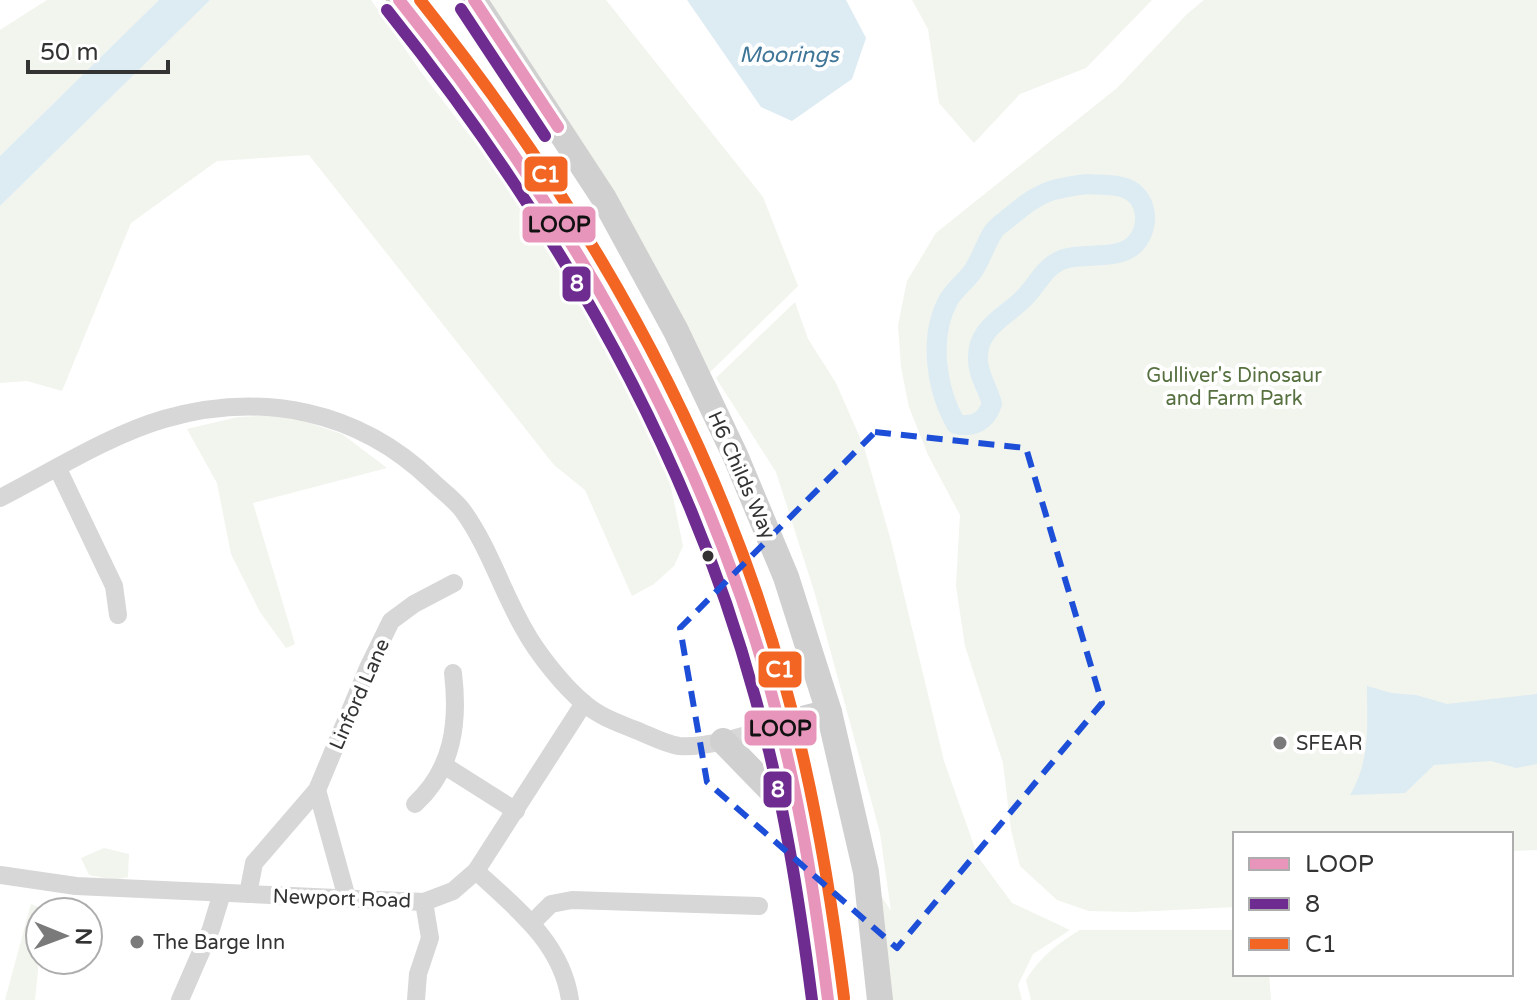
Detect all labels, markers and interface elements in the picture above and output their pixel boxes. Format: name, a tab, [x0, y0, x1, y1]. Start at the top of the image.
scale bar	[28, 24, 168, 74]
text: 50 m	[40, 38, 98, 67]
water label: Moorings	[739, 42, 840, 68]
line badge: C1	[523, 155, 569, 193]
text: C1	[531, 162, 561, 188]
line badge: LOOP	[521, 205, 597, 244]
text: LOOP	[527, 212, 591, 238]
line badge: 8	[561, 265, 592, 303]
text: 8	[570, 271, 584, 297]
park label: Gulliver's Dinosaur and Farm Park	[1146, 364, 1322, 411]
street label: H6 Childs Way	[702, 408, 780, 543]
unlabelled marker	[700, 548, 716, 564]
street label: Linford Lane	[325, 635, 395, 754]
line badge: C1	[757, 650, 803, 689]
text: C1	[765, 657, 795, 683]
line badge: LOOP	[743, 709, 818, 747]
text: LOOP	[748, 716, 812, 742]
place label: SFEAR	[1296, 732, 1362, 756]
marker: SFEAR	[1271, 734, 1289, 752]
line badge: 8	[762, 770, 793, 809]
text: 8	[771, 777, 785, 803]
legend	[1233, 832, 1513, 976]
text: LOOP	[1305, 850, 1374, 879]
street label: Newport Road	[272, 885, 412, 913]
text: 8	[1305, 890, 1320, 919]
north arrow	[24, 896, 104, 976]
text: N	[70, 927, 96, 945]
text: C1	[1305, 930, 1337, 959]
place label: The Barge Inn	[153, 931, 285, 955]
marker: The Barge Inn	[128, 933, 146, 951]

